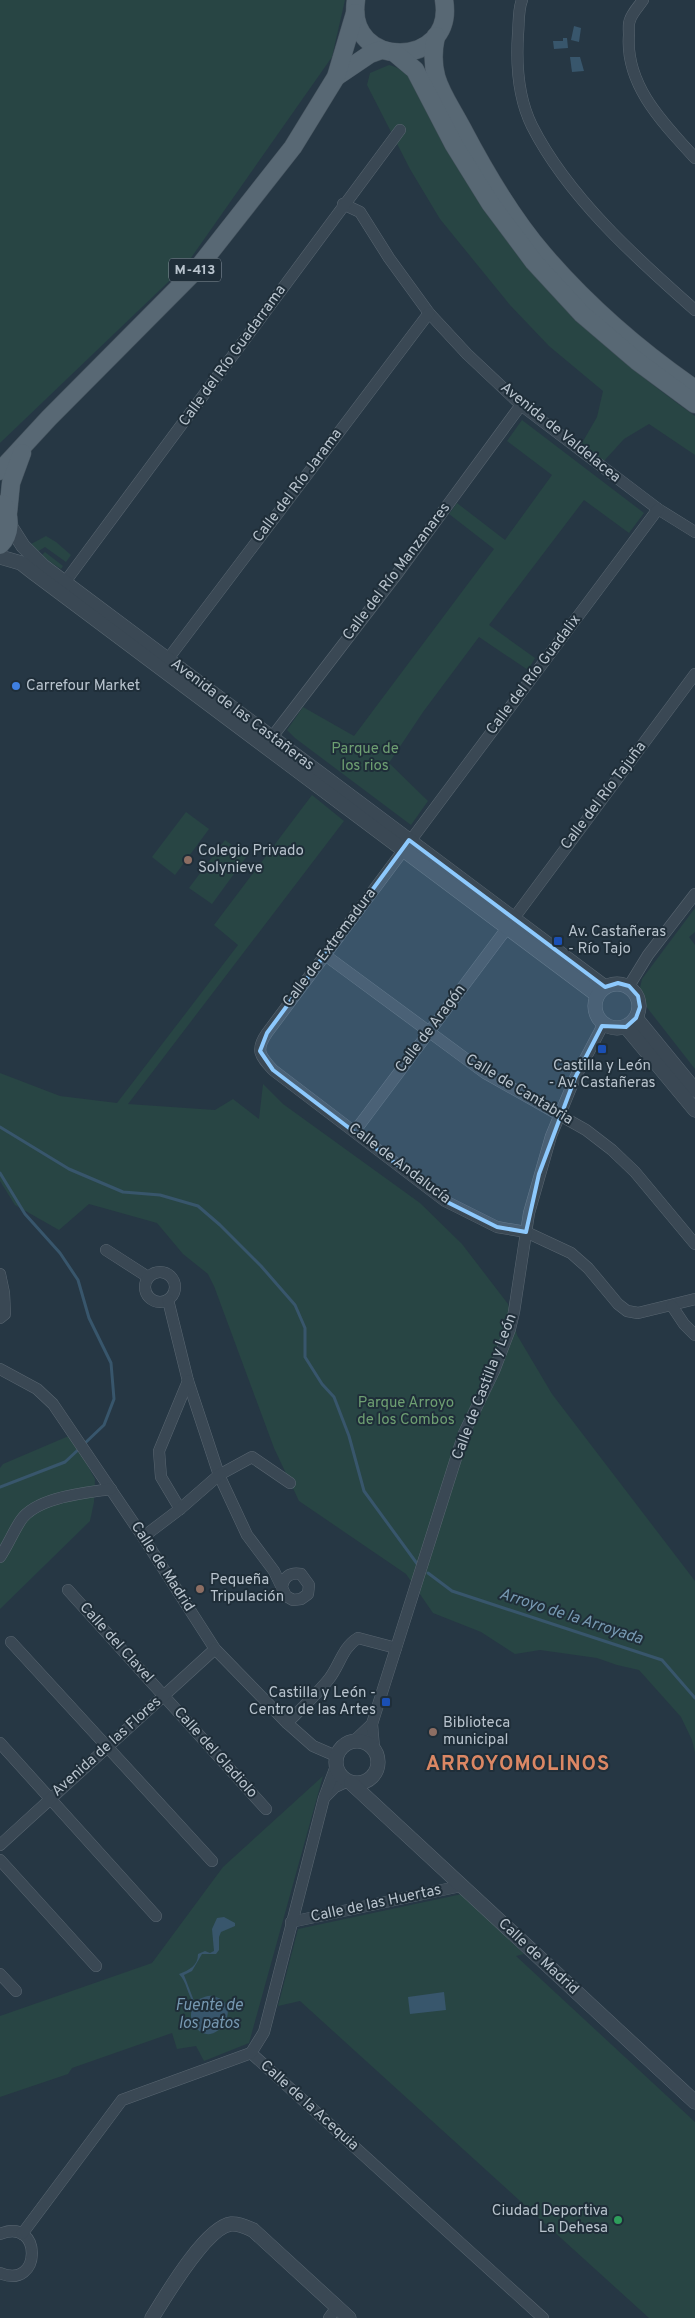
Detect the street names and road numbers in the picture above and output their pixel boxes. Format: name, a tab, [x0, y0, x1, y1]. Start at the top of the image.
road number: M-413	[169, 258, 221, 282]
street label: Calle del Río Guadarrama	[175, 282, 291, 430]
street label: Avenida de Valdelacea	[496, 379, 624, 487]
street label: Calle del Río Jarama	[249, 425, 347, 547]
street label: Calle del Río Manzanares	[339, 499, 455, 645]
street label: Calle del Río Guadalix	[483, 611, 586, 739]
street label: Avenida de las Castañeras	[166, 655, 318, 775]
street label: Calle del Río Tajuña	[557, 738, 651, 854]
street label: Calle de Extremadura	[279, 885, 381, 1011]
street label: Calle de Aragón	[392, 981, 470, 1077]
street label: Calle de Cantabria	[462, 1050, 576, 1130]
street label: Calle de Andalucía	[344, 1119, 454, 1209]
street label: Calle de Castilla y León	[448, 1311, 522, 1463]
street label: Calle de Madrid	[126, 1519, 198, 1615]
street label: Calle del Clavel	[75, 1599, 157, 1687]
street label: Avenida de las Flores	[48, 1693, 166, 1801]
street label: Calle del Gladiolo	[169, 1703, 261, 1803]
street label: Calle de las Huertas	[309, 1881, 443, 1927]
street label: Calle de Madrid	[494, 1915, 582, 1999]
street label: Calle de la Acequia	[256, 2057, 362, 2155]

